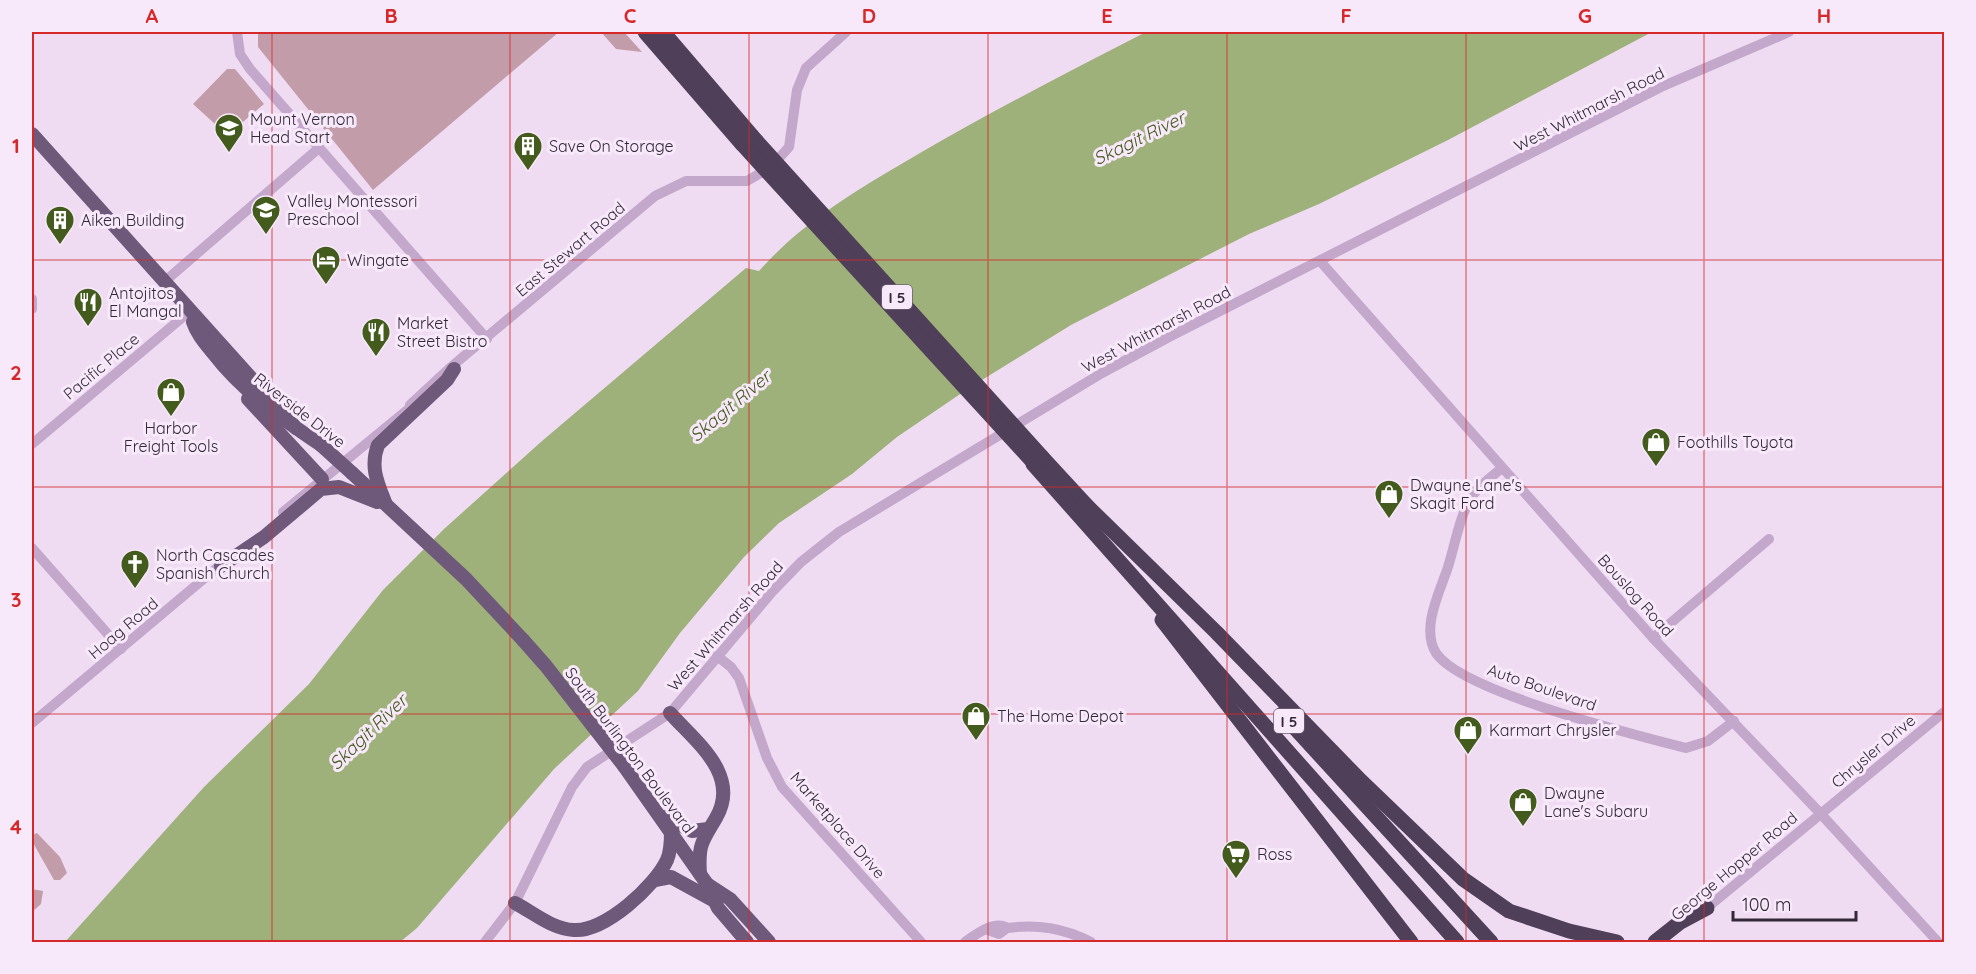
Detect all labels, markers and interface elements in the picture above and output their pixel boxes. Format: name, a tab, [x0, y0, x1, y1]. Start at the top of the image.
text: A	[146, 3, 159, 28]
text: B	[384, 3, 398, 28]
text: C	[624, 3, 637, 28]
text: D	[862, 3, 876, 28]
text: E	[1101, 3, 1113, 28]
text: F	[1340, 3, 1352, 28]
text: G	[1578, 3, 1592, 28]
text: H	[1817, 3, 1831, 28]
street label: West Whitmarsh Road	[1510, 62, 1668, 156]
water label: Skagit River	[1089, 105, 1190, 170]
place label: Mount Vernon Head Start	[250, 109, 355, 147]
school or university icon: Mount Vernon Head Start	[213, 112, 245, 154]
building icon: Save On Storage	[512, 130, 544, 172]
text: 1	[12, 133, 20, 158]
place label: Save On Storage	[549, 136, 674, 156]
place label: Valley Montessori Preschool	[287, 191, 418, 229]
school or university icon: Valley Montessori Preschool	[250, 194, 282, 236]
street label: East Stewart Road	[511, 197, 629, 301]
building icon: Aiken Building	[44, 204, 76, 246]
place label: Aiken Building	[81, 210, 184, 230]
hotel icon: Wingate	[310, 244, 342, 286]
place label: Wingate	[347, 250, 409, 270]
street label: West Whitmarsh Road	[1078, 281, 1234, 377]
place label: Antojitos El Mangal	[109, 283, 182, 321]
road number: I 5	[882, 285, 912, 309]
restaurant icon: Antojitos El Mangal	[72, 286, 104, 328]
place label: Market Street Bistro	[397, 313, 487, 351]
restaurant icon: Market Street Bistro	[360, 316, 392, 358]
street label: Pacific Place	[59, 328, 143, 404]
text: 2	[10, 360, 22, 385]
water label: Skagit River	[685, 364, 777, 447]
street label: Riverside Drive	[250, 368, 350, 452]
shop icon: Harbor Freight Tools	[155, 376, 187, 418]
place label: Harbor Freight Tools	[124, 418, 218, 456]
shop icon: Foothills Toyota	[1640, 426, 1672, 468]
place label: Foothills Toyota	[1677, 432, 1794, 452]
place label: Dwayne Lane's Skagit Ford	[1410, 475, 1522, 513]
shop icon: Dwayne Lane's Skagit Ford	[1373, 478, 1405, 520]
place label: North Cascades Spanish Church	[156, 545, 274, 583]
church icon: North Cascades Spanish Church	[119, 548, 151, 590]
street label: Bouslog Road	[1594, 550, 1678, 640]
street label: West Whitmarsh Road	[663, 557, 787, 695]
text: 3	[11, 587, 21, 612]
street label: Hoag Road	[84, 593, 162, 663]
street label: Auto Boulevard	[1485, 659, 1599, 715]
street label: South Burlington Boulevard	[561, 663, 699, 837]
water label: Skagit River	[324, 688, 413, 775]
shop icon: The Home Depot	[960, 700, 992, 742]
place label: The Home Depot	[997, 706, 1124, 726]
road number: I 5	[1274, 709, 1304, 733]
street label: Chrysler Drive	[1827, 710, 1919, 792]
shop icon: Karmart Chrysler	[1452, 714, 1484, 756]
place label: Karmart Chrysler	[1489, 720, 1617, 740]
street label: Marketplace Drive	[786, 767, 890, 883]
place label: Dwayne Lane's Subaru	[1544, 783, 1648, 821]
shop icon: Dwayne Lane's Subaru	[1507, 786, 1539, 828]
street label: George Hopper Road	[1667, 807, 1801, 925]
text: 4	[10, 814, 22, 839]
supermarket icon: Ross	[1220, 838, 1252, 880]
place label: Ross	[1257, 844, 1292, 864]
scale bar	[1733, 884, 1856, 922]
text: 100 m	[1742, 893, 1791, 916]

